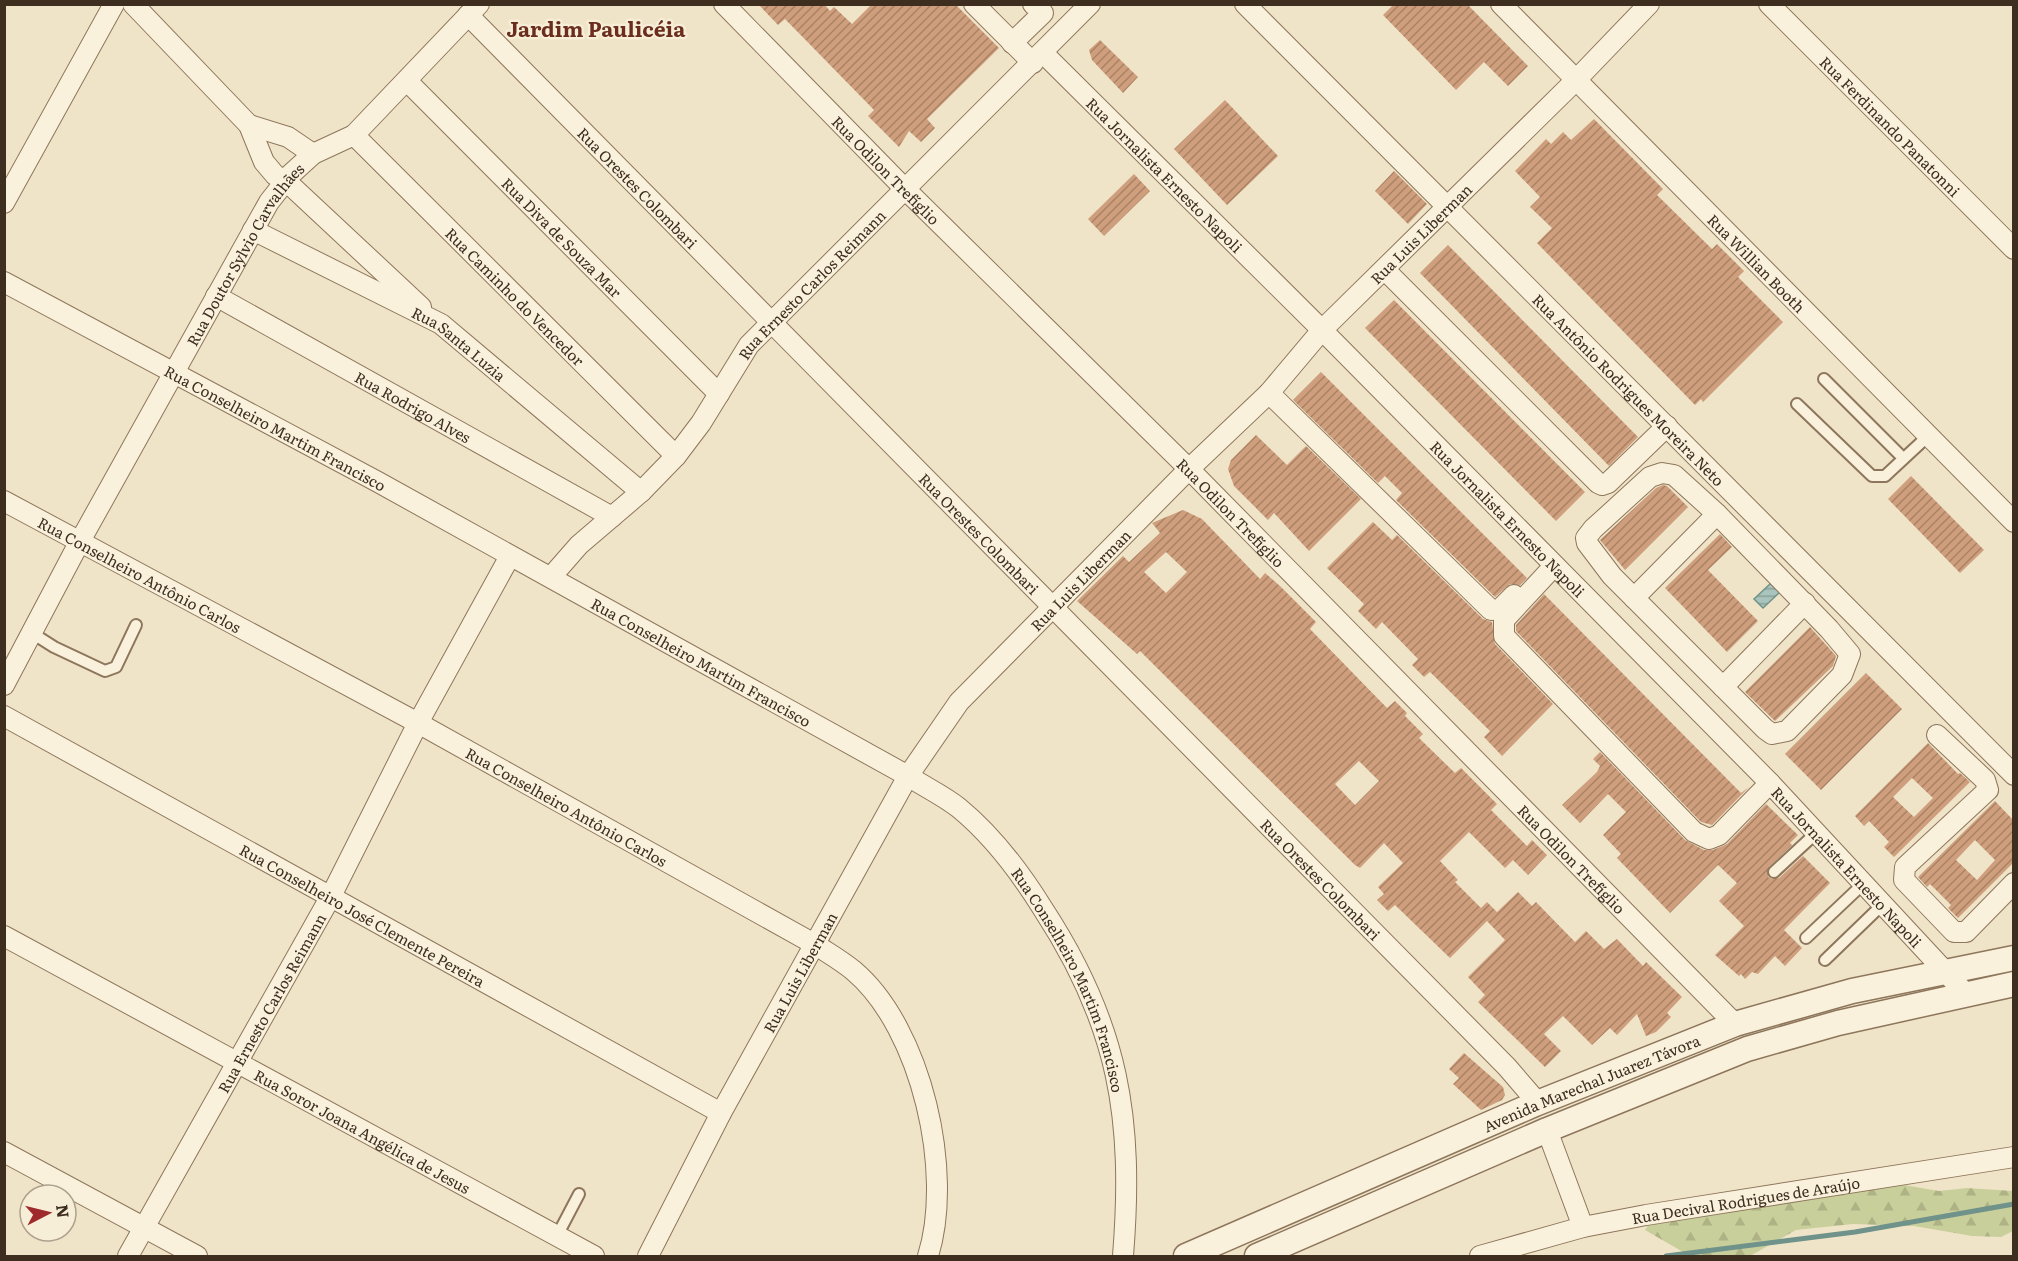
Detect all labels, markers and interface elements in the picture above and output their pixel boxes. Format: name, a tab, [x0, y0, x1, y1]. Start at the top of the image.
district label: Jardim Paulicéia	[507, 12, 686, 43]
street label: Rua Ferdinando Panatonni	[1815, 50, 1966, 201]
street label: Rua Jornalista Ernesto Napoli	[1082, 91, 1248, 257]
street label: Rua Odilon Trefíglio	[827, 110, 946, 230]
street label: Rua Orestes Colombari	[573, 121, 703, 253]
street label: Rua Doutor Sylvio Carvalhães	[180, 156, 309, 350]
street label: Rua Diva de Souza Mar	[497, 171, 628, 302]
street label: Rua Luis Liberman	[1364, 178, 1477, 289]
street label: Rua Ernesto Carlos Reimann	[731, 204, 890, 364]
street label: Rua Willian Booth	[1703, 208, 1811, 317]
street label: Rua Caminho do Vencedor	[441, 221, 590, 371]
street label: Rua Antônio Rodrigues Moreira Neto	[1528, 288, 1731, 491]
street label: Rua Santa Luzia	[408, 300, 512, 386]
street label: Rua Conselheiro Martim Francisco	[161, 359, 391, 496]
street label: Rua Rodrigo Alves	[351, 365, 476, 448]
street label: Rua Jornalista Ernesto Napoli	[1425, 435, 1591, 602]
street label: Rua Odilon Trefíglio	[1172, 452, 1291, 572]
street label: Rua Orestes Colombari	[914, 467, 1045, 599]
street label: Rua Conselheiro Antônio Carlos	[34, 510, 246, 638]
street label: Rua Luis Liberman	[1024, 523, 1136, 636]
street label: Rua Conselheiro Martim Francisco	[587, 591, 816, 732]
street label: Rua Conselheiro Antônio Carlos	[462, 740, 672, 871]
street label: Rua Jornalista Ernesto Napoli	[1767, 781, 1928, 952]
street label: Rua Odilon Trefíglio	[1513, 799, 1631, 919]
street label: Rua Orestes Colombari	[1256, 813, 1386, 945]
street label: Rua Conselheiro José Clemente Pereira	[236, 837, 490, 992]
street label: Rua Conselheiro Martim Francisco	[1007, 862, 1130, 1094]
street label: Rua Luis Liberman	[757, 907, 842, 1036]
street label: Rua Ernesto Carlos Reimann	[211, 908, 331, 1097]
street label: Avenida Marechal Juarez Távora	[1479, 1027, 1704, 1137]
street label: Rua Soror Joana Angélica de Jesus	[250, 1063, 475, 1199]
street label: Rua Decival Rodrigues de Araújo	[1629, 1170, 1862, 1229]
north arrow	[18, 1183, 78, 1243]
text: N	[51, 1203, 77, 1219]

